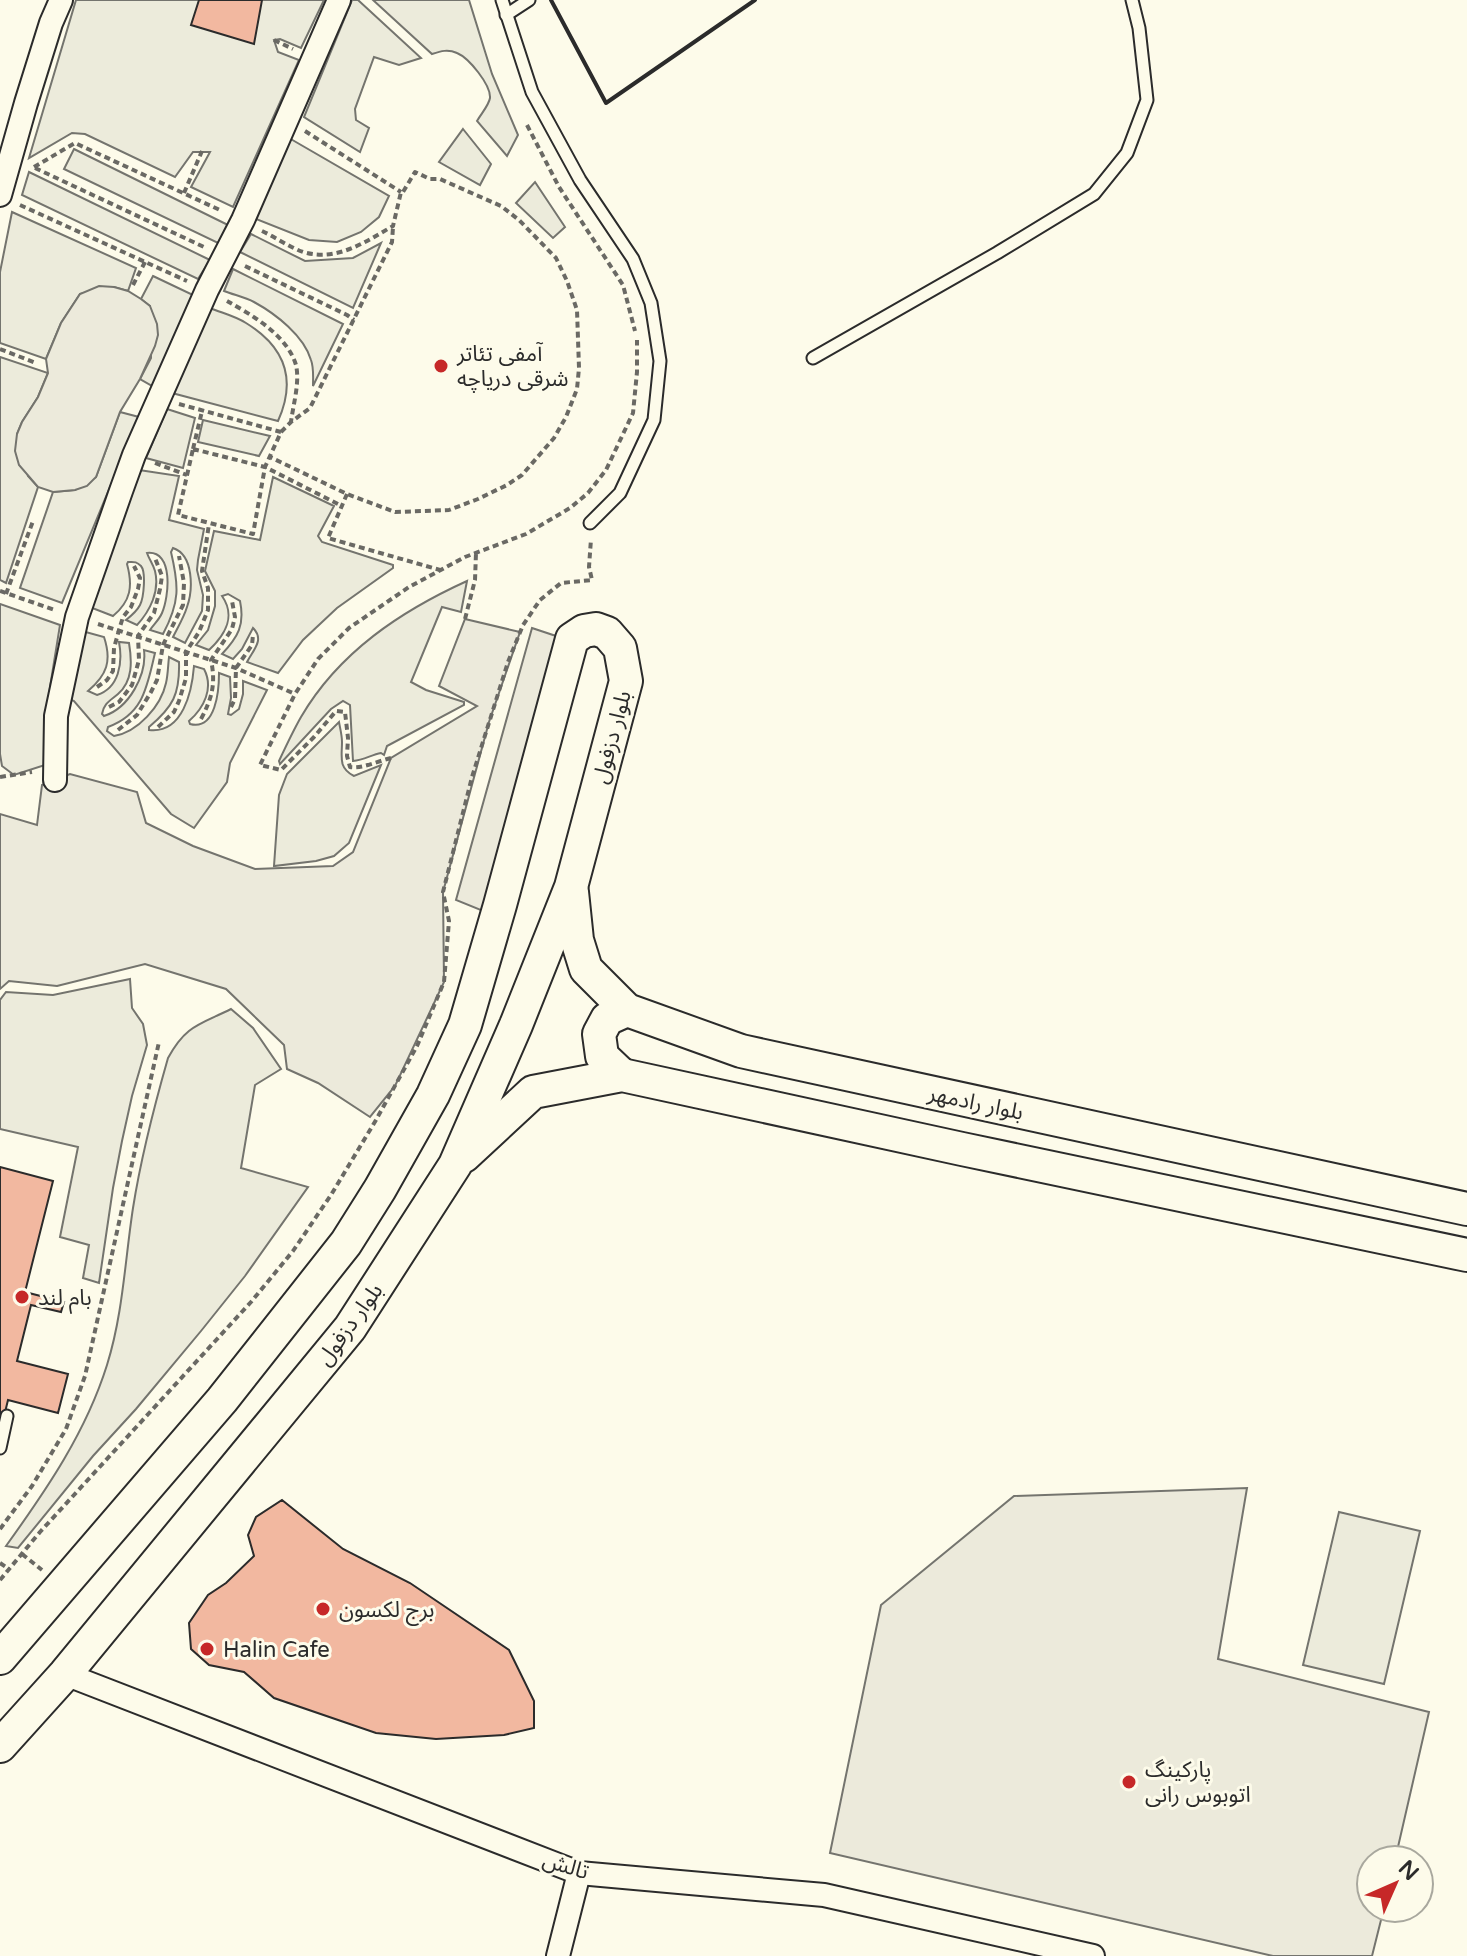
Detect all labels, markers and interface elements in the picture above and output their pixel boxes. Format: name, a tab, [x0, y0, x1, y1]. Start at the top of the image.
place label: آمفی تئاتر شرقی دریاچه	[456, 341, 569, 393]
marker: آمفی تئاتر شرقی دریاچه	[432, 357, 450, 375]
street label: بلوار دزفول	[587, 688, 637, 787]
street label: بلوار رادمهر	[925, 1080, 1026, 1126]
street label: بلوار دزفول	[311, 1278, 388, 1371]
place label: بام لند	[38, 1285, 92, 1314]
marker: بام لند	[13, 1288, 31, 1306]
place label: برج لکسون	[339, 1597, 434, 1626]
marker: برج لکسون	[314, 1600, 332, 1618]
place label: Halin Cafe	[223, 1637, 330, 1663]
marker: Halin Cafe	[198, 1640, 216, 1658]
place label: پارکینگ اتوبوس رانی	[1145, 1757, 1251, 1808]
marker: پارکینگ اتوبوس رانی	[1120, 1773, 1138, 1791]
north arrow	[1355, 1844, 1435, 1924]
street label: تالش	[540, 1847, 592, 1885]
text: N	[1393, 1855, 1424, 1886]

